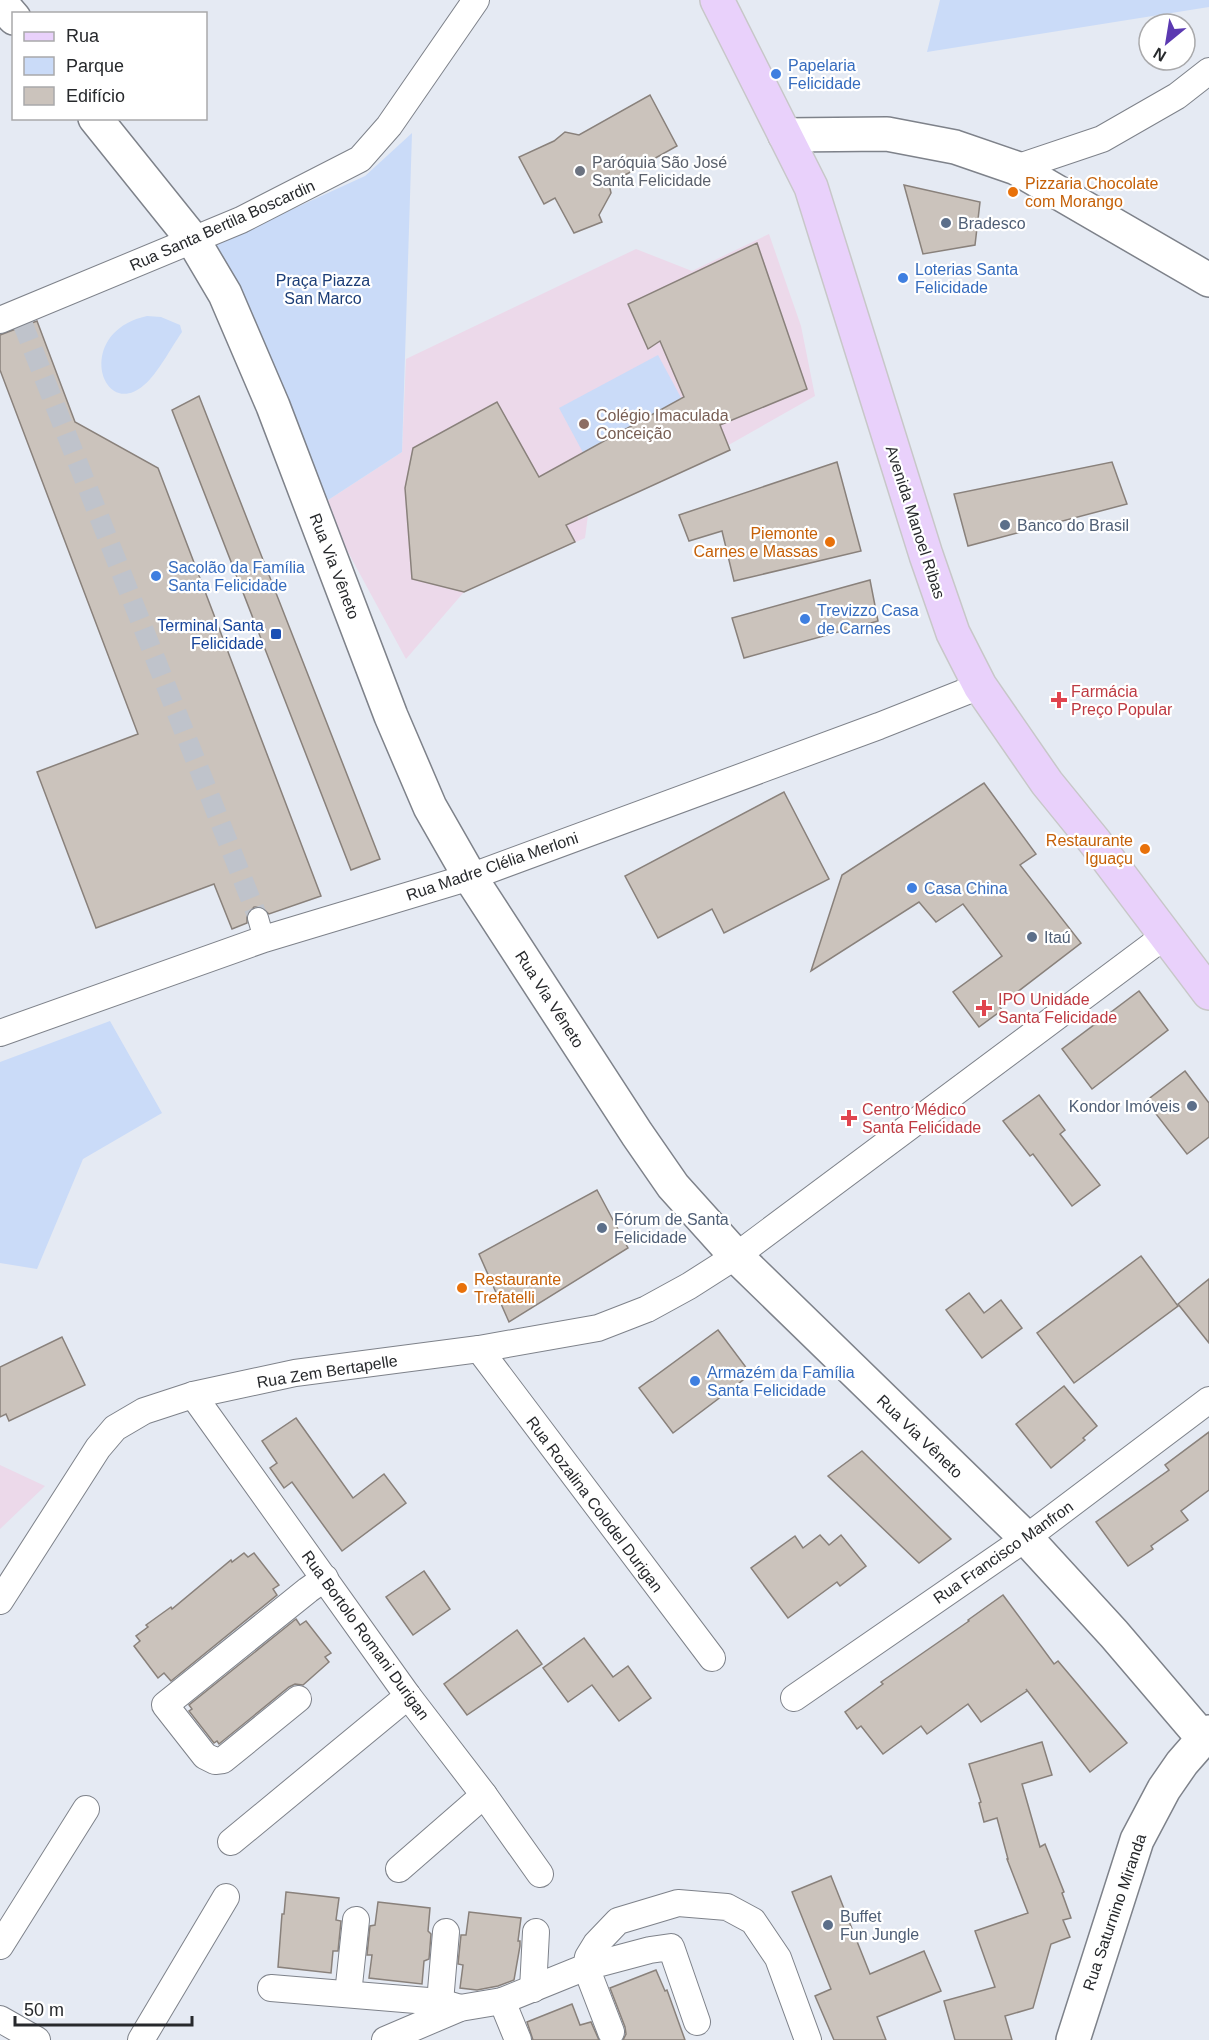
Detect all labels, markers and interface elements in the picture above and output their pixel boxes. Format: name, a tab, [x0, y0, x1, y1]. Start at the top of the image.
legend	[12, 12, 207, 120]
north arrow	[1137, 12, 1197, 72]
text: Rua	[66, 26, 100, 46]
text: N	[1150, 44, 1169, 65]
text: Parque	[66, 56, 124, 76]
place label: Papelaria Felicidade	[788, 57, 861, 92]
marker: Papelaria Felicidade	[769, 67, 783, 81]
text: Edifício	[66, 86, 125, 106]
place label: Paróquia São José Santa Felicidade	[592, 154, 727, 189]
marker: Paróquia São José Santa Felicidade	[573, 164, 587, 178]
place label: Pizzaria Chocolate com Morango	[1025, 175, 1159, 210]
street label: Rua Santa Bertila Boscardin	[127, 177, 317, 274]
marker: Pizzaria Chocolate com Morango	[1006, 185, 1020, 199]
place label: Bradesco	[958, 215, 1026, 232]
marker: Bradesco	[939, 216, 953, 230]
place label: Loterias Santa Felicidade	[915, 261, 1018, 296]
marker: Loterias Santa Felicidade	[896, 271, 910, 285]
park label: Praça Piazza San Marco	[276, 272, 370, 307]
place label: Colégio Imaculada Conceição	[596, 407, 729, 442]
marker: Colégio Imaculada Conceição	[577, 417, 591, 431]
street label: Avenida Manoel Ribas	[883, 444, 948, 601]
street label: Rua Via Vêneto	[307, 511, 363, 621]
place label: Banco do Brasil	[1017, 517, 1129, 534]
marker: Banco do Brasil	[998, 518, 1012, 532]
place label: Piemonte Carnes e Massas	[694, 525, 818, 560]
marker: Piemonte Carnes e Massas	[823, 535, 837, 549]
place label: Sacolão da Família Santa Felicidade	[168, 559, 305, 594]
marker: Sacolão da Família Santa Felicidade	[149, 569, 163, 583]
place label: Trevizzo Casa de Carnes	[817, 602, 919, 637]
marker: Trevizzo Casa de Carnes	[798, 612, 812, 626]
place label: Terminal Santa Felicidade	[157, 617, 264, 652]
marker: Terminal Santa Felicidade	[269, 627, 283, 641]
place label: Farmácia Preço Popular	[1071, 683, 1173, 718]
marker: Farmácia Preço Popular	[1052, 693, 1066, 707]
street label: Rua Madre Clélia Merloni	[404, 829, 580, 904]
place label: Restaurante Iguaçu	[1046, 832, 1133, 867]
marker: Restaurante Iguaçu	[1138, 842, 1152, 856]
place label: Casa China	[924, 880, 1008, 897]
marker: Casa China	[905, 881, 919, 895]
place label: Itaú	[1044, 929, 1071, 946]
marker: Itaú	[1025, 930, 1039, 944]
street label: Rua Via Vêneto	[512, 948, 587, 1051]
place label: IPO Unidade Santa Felicidade	[998, 991, 1117, 1026]
marker: IPO Unidade Santa Felicidade	[975, 999, 993, 1017]
place label: Kondor Imóveis	[1069, 1098, 1180, 1115]
marker: Kondor Imóveis	[1185, 1099, 1199, 1113]
place label: Centro Médico Santa Felicidade	[862, 1101, 981, 1136]
marker: Centro Médico Santa Felicidade	[840, 1109, 858, 1127]
place label: Fórum de Santa Felicidade	[614, 1211, 729, 1246]
marker: Fórum de Santa Felicidade	[595, 1221, 609, 1235]
place label: Restaurante Trefatelli	[474, 1271, 561, 1306]
marker: Restaurante Trefatelli	[455, 1281, 469, 1295]
street label: Rua Zem Bertapelle	[255, 1352, 399, 1391]
place label: Armazém da Família Santa Felicidade	[707, 1364, 855, 1399]
marker: Armazém da Família Santa Felicidade	[688, 1374, 702, 1388]
street label: Rua Via Vêneto	[874, 1391, 966, 1481]
street label: Rua Rozalina Colodel Durigan	[523, 1413, 666, 1595]
street label: Rua Francisco Manfron	[930, 1498, 1076, 1607]
street label: Rua Bortolo Romani Durigan	[299, 1548, 433, 1723]
street label: Rua Saturnino Miranda	[1080, 1832, 1149, 1993]
place label: Buffet Fun Jungle	[840, 1908, 919, 1943]
marker: Buffet Fun Jungle	[821, 1918, 835, 1932]
scale bar	[15, 1989, 192, 2027]
text: 50 m	[24, 2000, 64, 2020]

